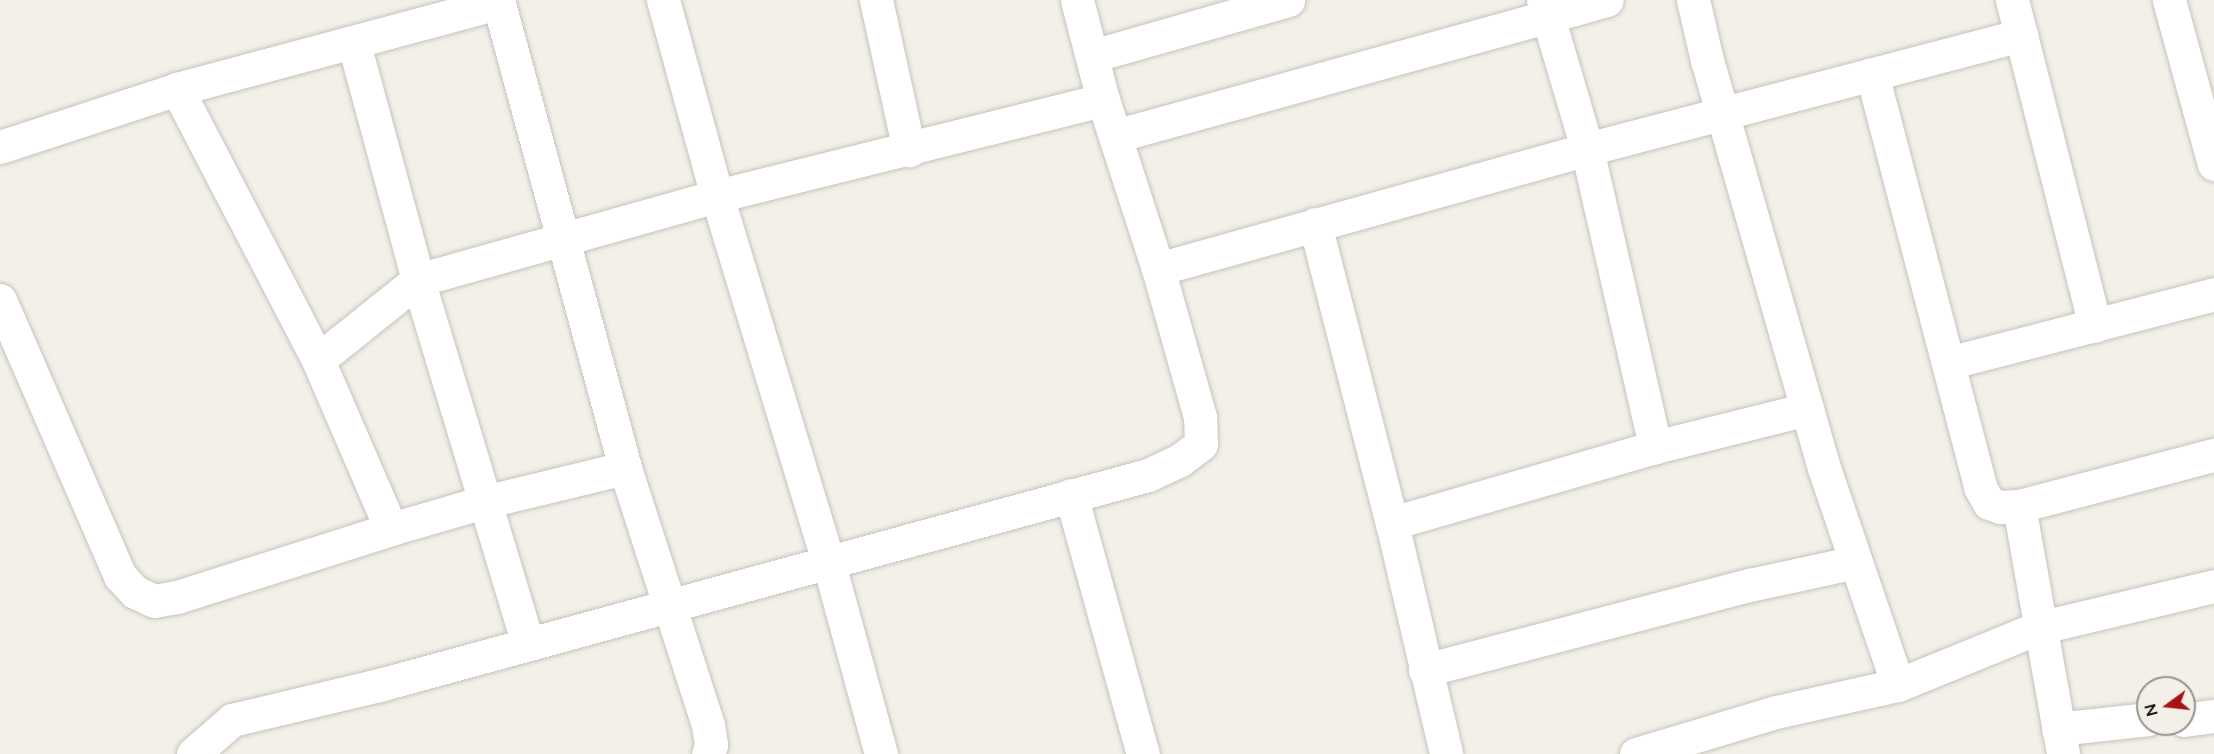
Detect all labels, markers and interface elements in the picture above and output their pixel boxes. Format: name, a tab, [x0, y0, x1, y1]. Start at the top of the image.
north arrow	[2136, 676, 2196, 736]
text: N	[2139, 702, 2161, 719]

